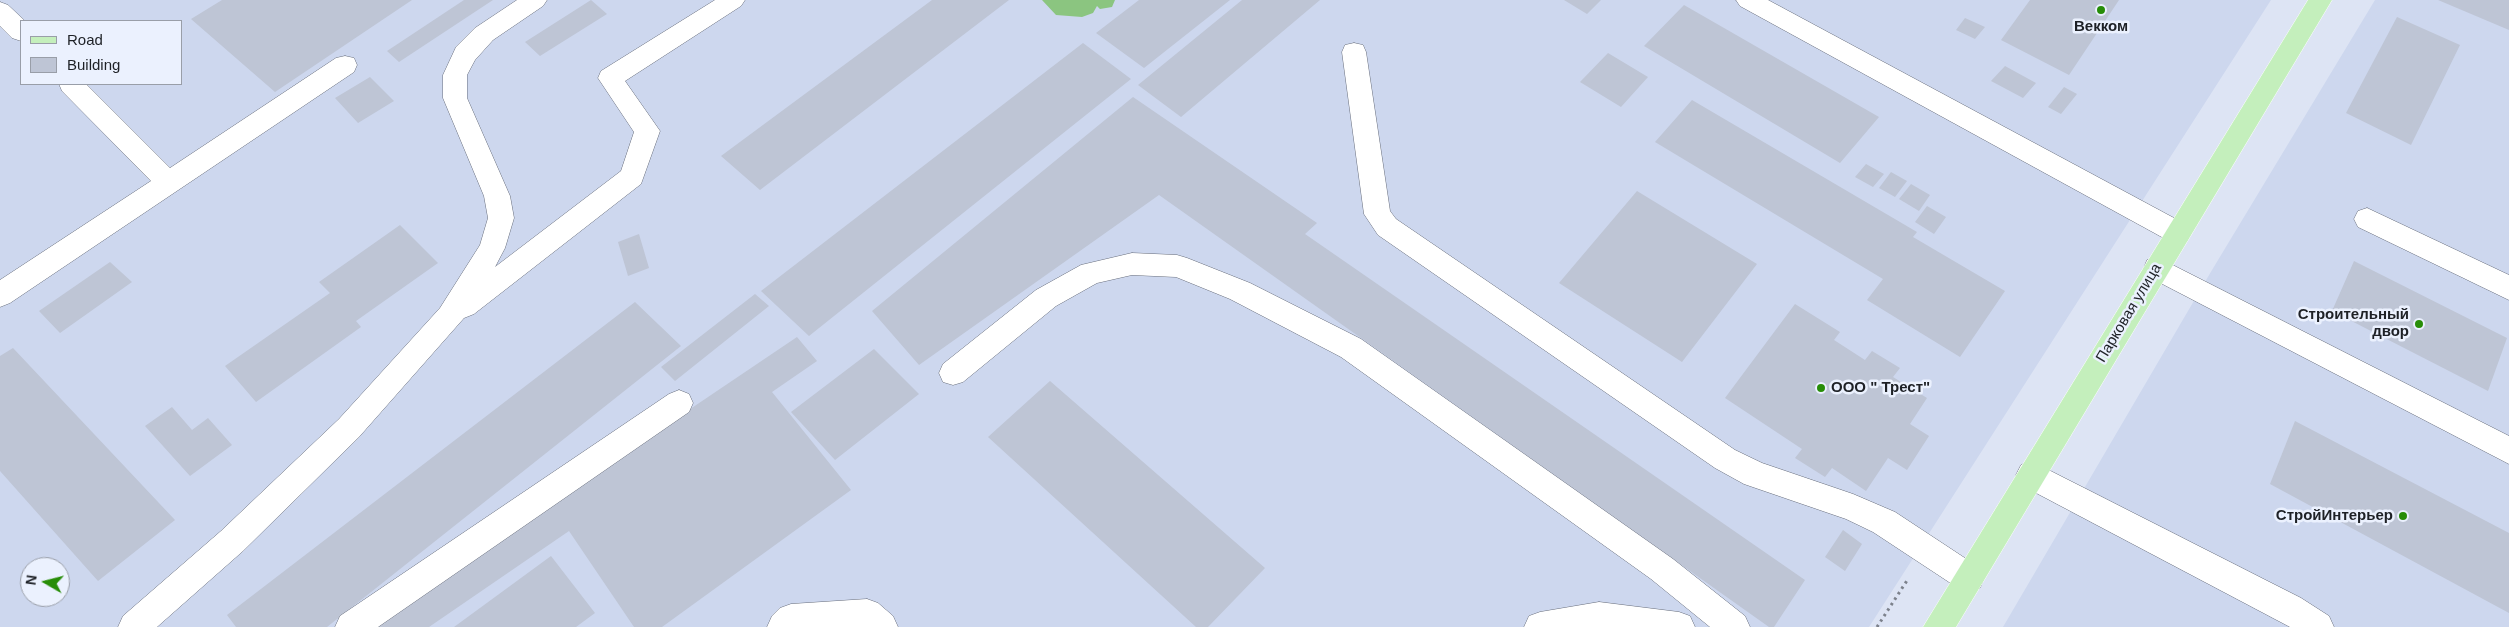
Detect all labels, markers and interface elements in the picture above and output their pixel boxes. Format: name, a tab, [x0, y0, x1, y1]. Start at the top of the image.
marker: Векком	[2095, 4, 2107, 16]
place label: Векком	[2074, 18, 2128, 36]
legend	[20, 20, 182, 85]
text: Road	[67, 31, 103, 48]
text: Building	[67, 56, 120, 73]
street label: Парковая улица	[2092, 260, 2166, 366]
place label: Строительный двор	[2298, 306, 2409, 341]
marker: Строительный двор	[2413, 318, 2425, 330]
place label: ООО " Трест"	[1831, 379, 1930, 397]
marker: ООО " Трест"	[1815, 382, 1827, 394]
place label: СтройИнтерьер	[2276, 507, 2393, 525]
marker: СтройИнтерьер	[2397, 510, 2409, 522]
north arrow	[20, 557, 70, 607]
text: N	[23, 574, 40, 586]

